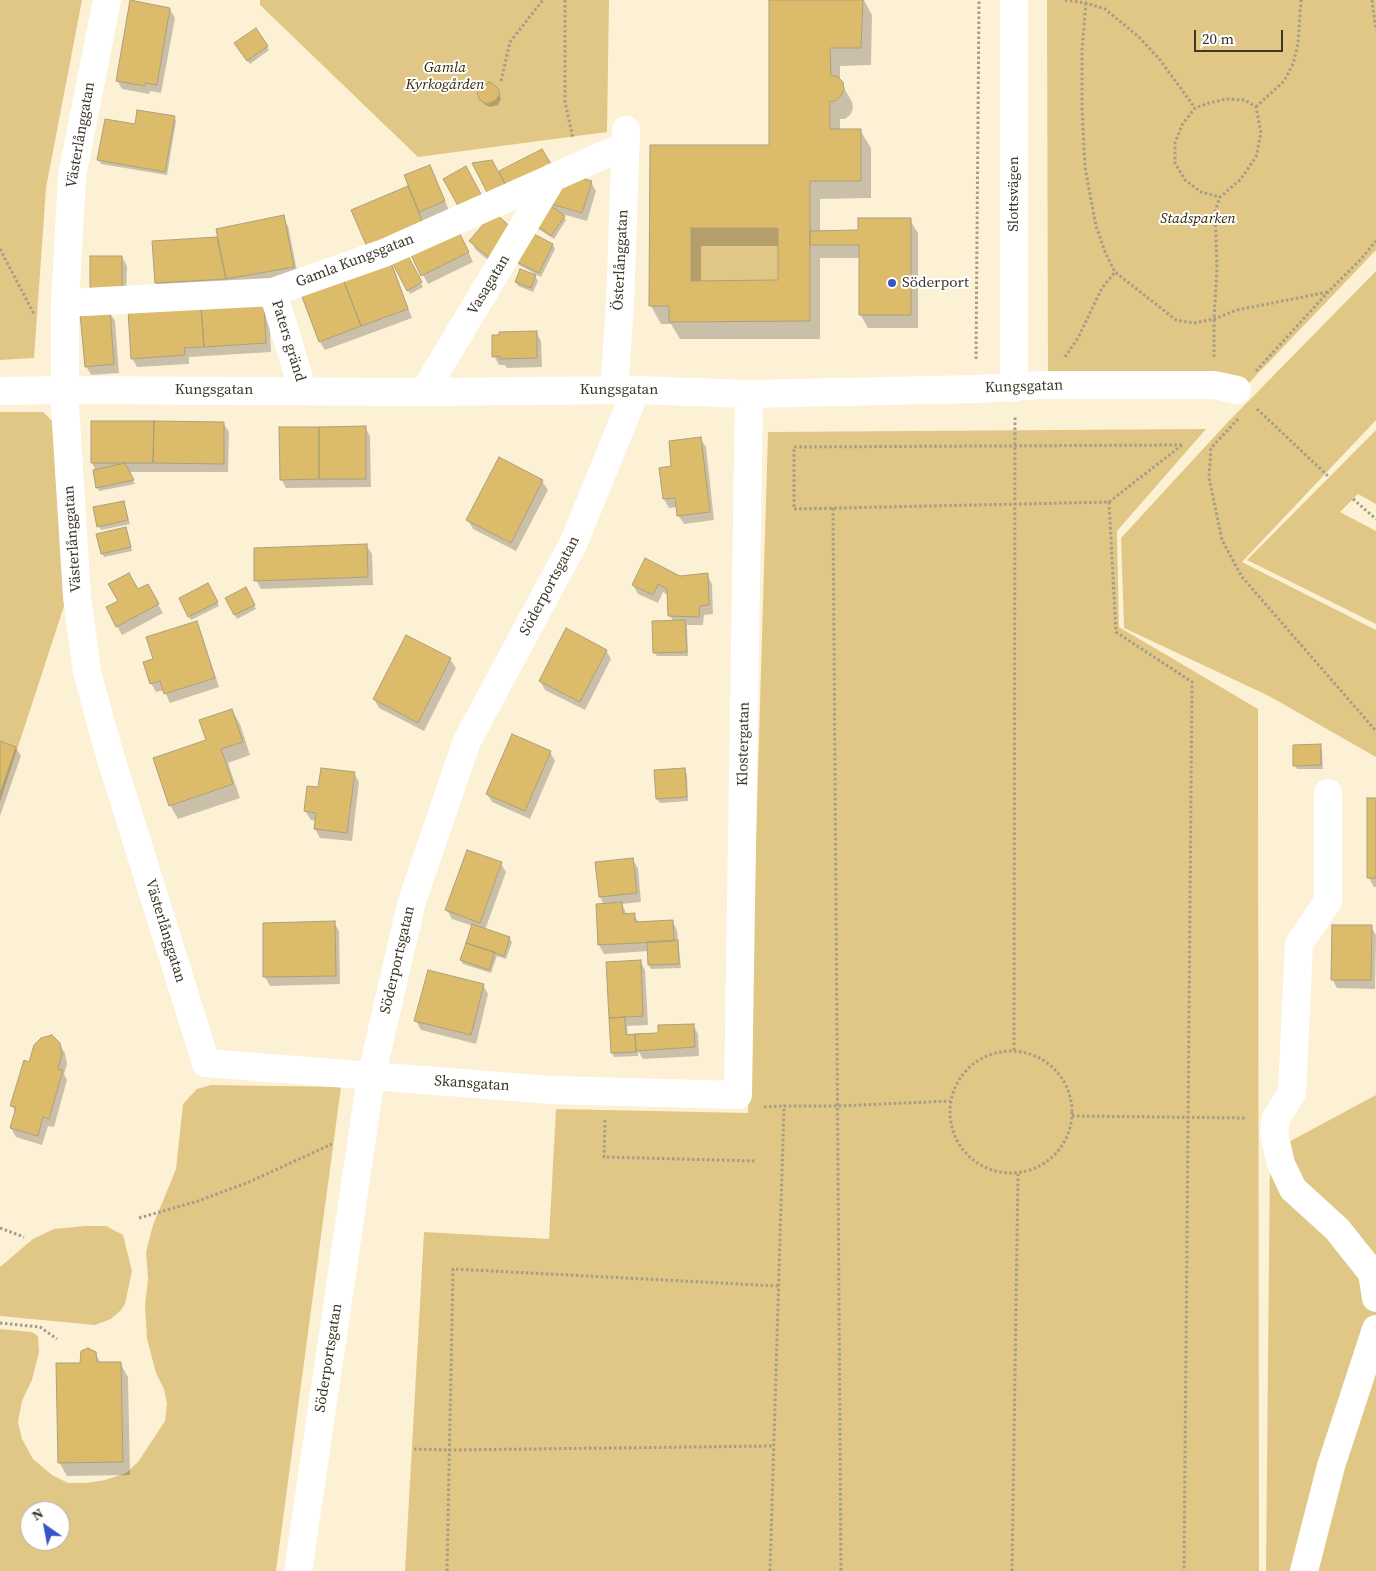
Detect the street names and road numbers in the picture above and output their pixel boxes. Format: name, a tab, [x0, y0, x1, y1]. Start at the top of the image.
street label: Västerlånggatan	[63, 81, 99, 189]
street label: Slottsvägen	[1005, 156, 1023, 232]
street label: Österlånggatan	[609, 209, 633, 311]
street label: Gamla Kungsgatan	[293, 230, 417, 292]
street label: Vasagatan	[464, 252, 514, 318]
street label: Paters gränd	[267, 298, 309, 384]
street label: Kungsgatan	[984, 377, 1064, 397]
street label: Kungsgatan	[175, 381, 253, 399]
street label: Kungsgatan	[580, 381, 658, 399]
street label: Västerlånggatan	[60, 485, 86, 593]
street label: Söderportsgatan	[516, 533, 584, 639]
street label: Klostergatan	[734, 702, 754, 786]
street label: Västerlånggatan	[141, 877, 189, 985]
street label: Söderportsgatan	[377, 904, 419, 1016]
street label: Skansgatan	[434, 1072, 510, 1096]
street label: Söderportsgatan	[312, 1302, 346, 1414]

